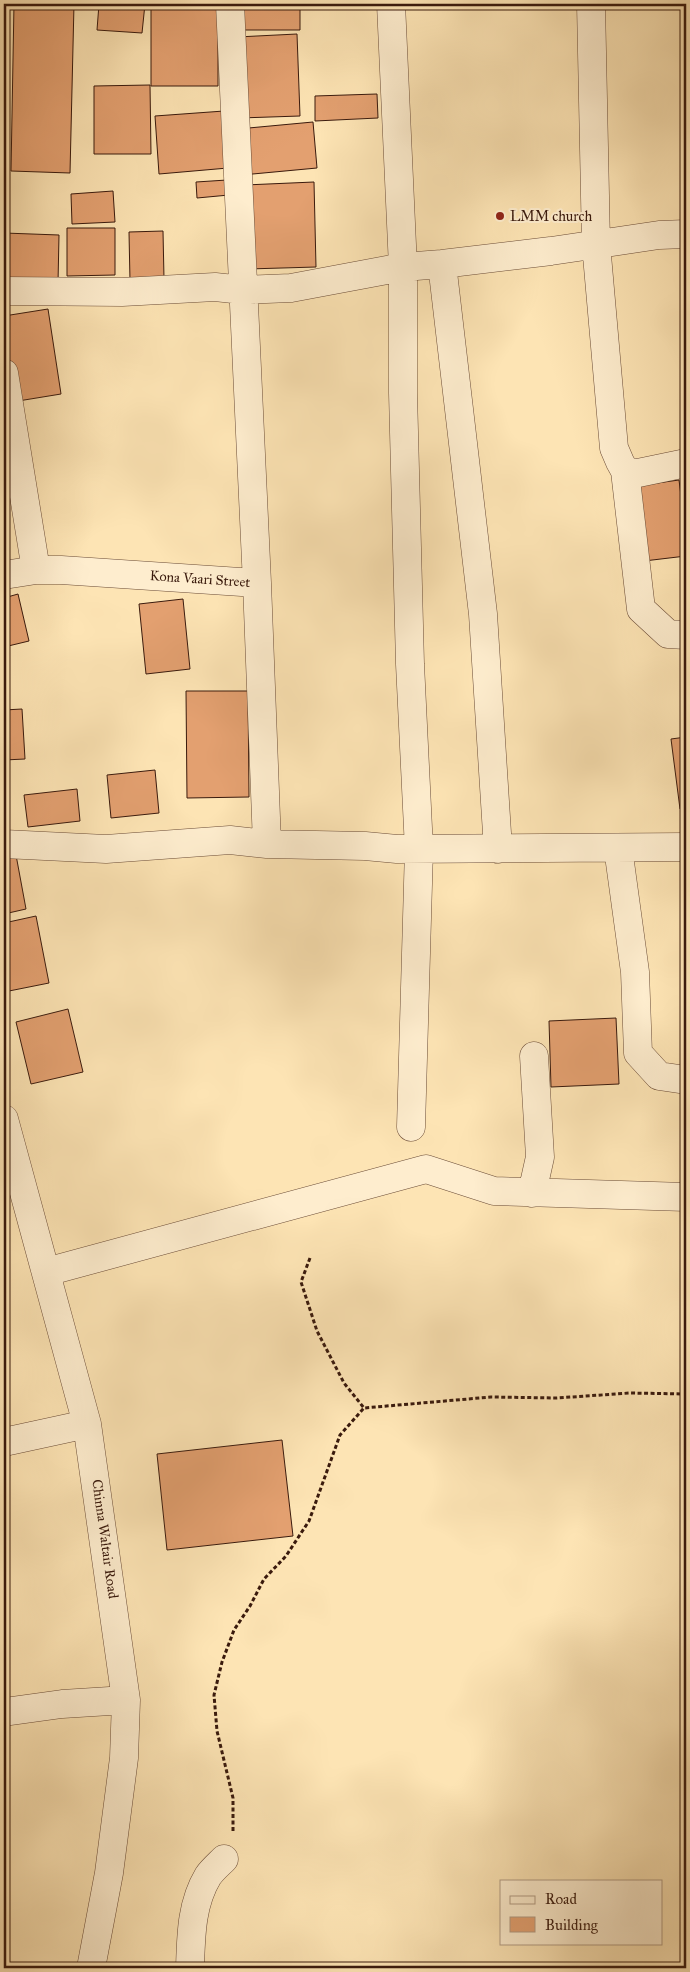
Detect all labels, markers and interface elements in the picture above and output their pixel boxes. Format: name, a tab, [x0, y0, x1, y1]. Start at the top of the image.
place label: LMM church	[510, 208, 592, 225]
marker: LMM church	[494, 210, 506, 222]
street label: Kona Vaari Street	[149, 567, 251, 591]
street label: Chinna Waltair Road	[88, 1478, 122, 1600]
legend	[500, 1880, 662, 1944]
text: Road	[545, 1890, 577, 1908]
text: Building	[545, 1916, 599, 1934]

